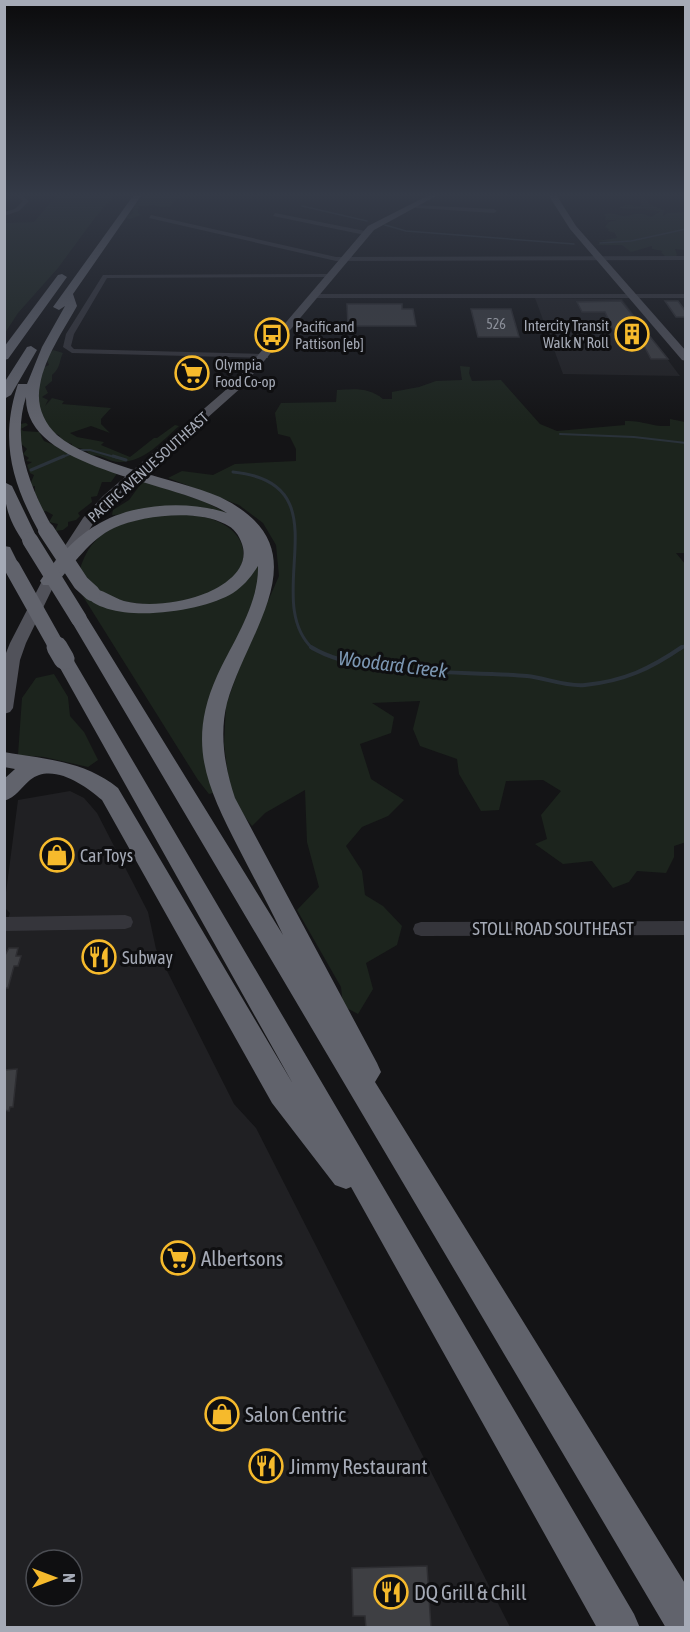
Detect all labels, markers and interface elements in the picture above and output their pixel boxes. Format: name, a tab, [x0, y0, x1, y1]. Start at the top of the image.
house number: 526	[486, 316, 506, 332]
building icon: Intercity Transit Walk N' Roll	[614, 316, 650, 352]
bus stop icon: Pacific and Pattison [eb]	[254, 317, 290, 353]
place label: Intercity Transit Walk N' Roll	[524, 317, 609, 351]
place label: Pacific and Pattison [eb]	[295, 318, 364, 352]
supermarket icon: Olympia Food Co-op	[174, 355, 210, 391]
place label: Olympia Food Co-op	[215, 356, 276, 390]
street label: PACIFIC AVENUE SOUTHEAST	[84, 408, 212, 526]
water label: Woodard Creek	[337, 646, 449, 682]
shop icon: Car Toys	[39, 837, 75, 873]
place label: Car Toys	[80, 845, 133, 866]
street label: STOLL ROAD SOUTHEAST	[472, 918, 634, 939]
restaurant icon: Subway	[81, 939, 117, 975]
place label: Subway	[122, 947, 173, 968]
supermarket icon: Albertsons	[160, 1240, 196, 1276]
place label: Albertsons	[201, 1246, 283, 1270]
shop icon: Salon Centric	[204, 1396, 240, 1432]
place label: Salon Centric	[245, 1402, 346, 1426]
restaurant icon: Jimmy Restaurant	[248, 1448, 284, 1484]
place label: Jimmy Restaurant	[289, 1454, 428, 1478]
north arrow	[24, 1548, 84, 1608]
text: N	[60, 1573, 78, 1583]
restaurant icon: DQ Grill & Chill	[373, 1574, 409, 1610]
place label: DQ Grill & Chill	[414, 1580, 527, 1604]

